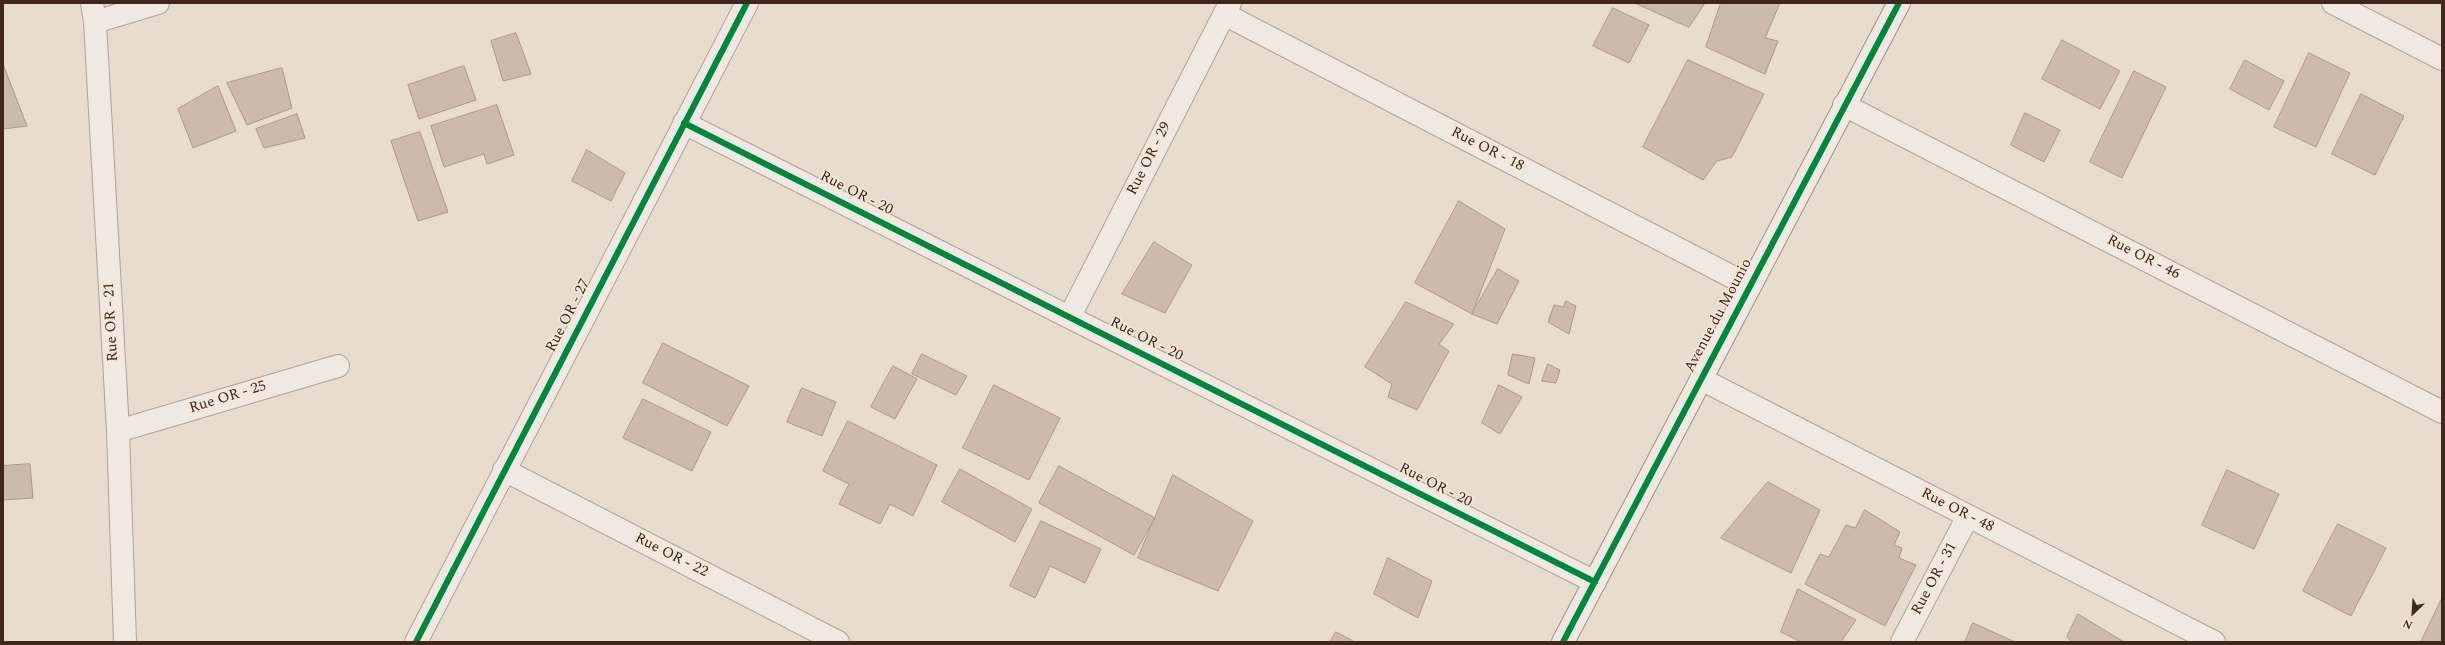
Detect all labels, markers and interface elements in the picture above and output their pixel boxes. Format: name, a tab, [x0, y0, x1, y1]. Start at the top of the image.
street label: Rue OR - 29	[1124, 120, 1176, 198]
street label: Rue OR - 18	[1448, 124, 1526, 176]
street label: Rue OR - 20	[817, 168, 895, 220]
street label: Rue OR - 46	[2104, 232, 2182, 284]
street label: Avenue du Mounio	[1681, 256, 1757, 376]
street label: Rue OR - 27	[543, 277, 595, 355]
street label: Rue OR - 21	[101, 282, 123, 362]
street label: Rue OR - 20	[1107, 314, 1185, 366]
street label: Rue OR - 25	[187, 378, 269, 418]
street label: Rue OR - 20	[1396, 460, 1474, 512]
street label: Rue OR - 48	[1918, 485, 1996, 537]
street label: Rue OR - 22	[632, 530, 710, 582]
street label: Rue OR - 31	[1908, 540, 1962, 618]
north arrow	[2393, 593, 2433, 633]
text: N	[2400, 615, 2415, 634]

